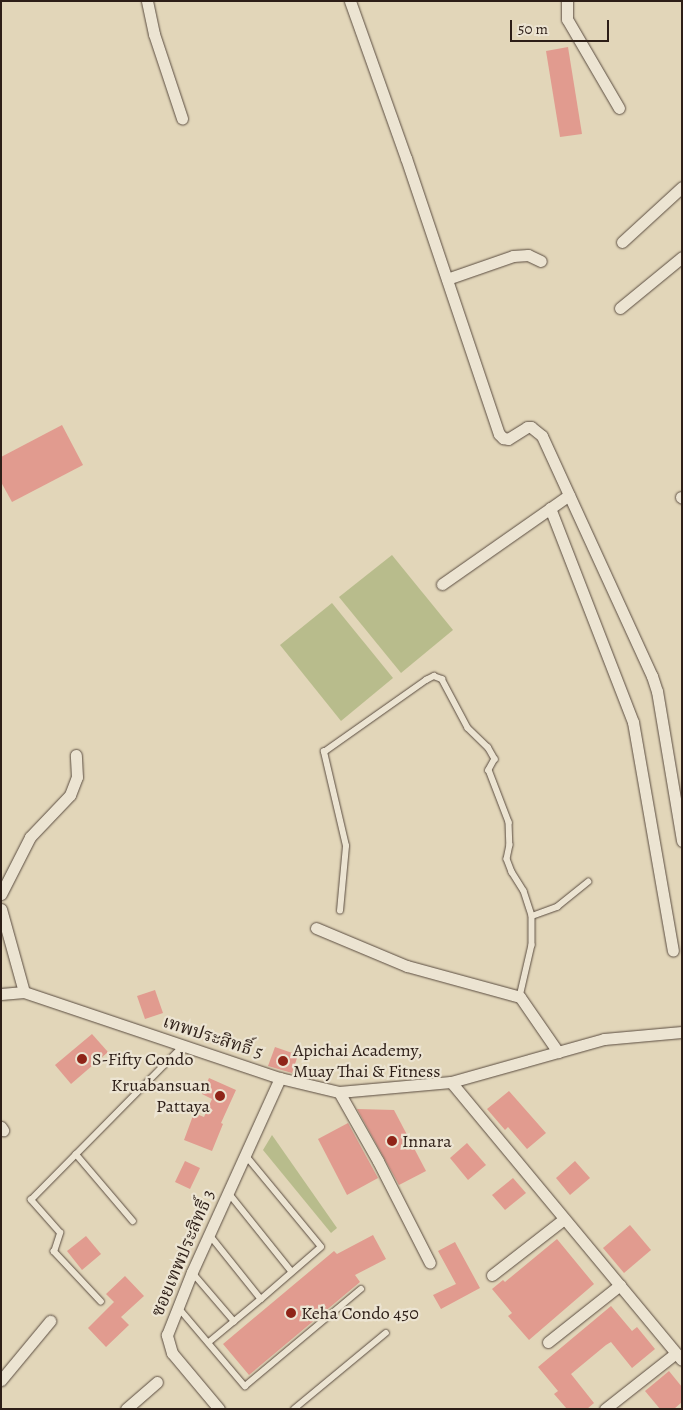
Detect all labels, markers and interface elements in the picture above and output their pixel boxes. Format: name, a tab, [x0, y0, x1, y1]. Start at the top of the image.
scale bar	[513, 10, 612, 42]
text: 50 m	[518, 19, 548, 39]
street label: เทพประสิทธิ์ 5	[160, 1011, 266, 1063]
place label: Apichai Academy, Muay Thai & Fitness	[293, 1040, 441, 1082]
place label: S-Fifty Condo	[92, 1048, 193, 1070]
marker: S-Fifty Condo	[76, 1053, 88, 1065]
marker: Apichai Academy, Muay Thai & Fitness	[277, 1055, 289, 1067]
place label: Kruabansuan Pattaya	[111, 1075, 210, 1118]
marker: Kruabansuan Pattaya	[214, 1090, 226, 1102]
place label: Innara	[402, 1130, 452, 1152]
marker: Innara	[386, 1135, 398, 1147]
street label: ซอยเทพประสิทธิ์ 3	[146, 1186, 220, 1320]
place label: Keha Condo 450	[301, 1302, 419, 1324]
marker: Keha Condo 450	[285, 1307, 297, 1319]

